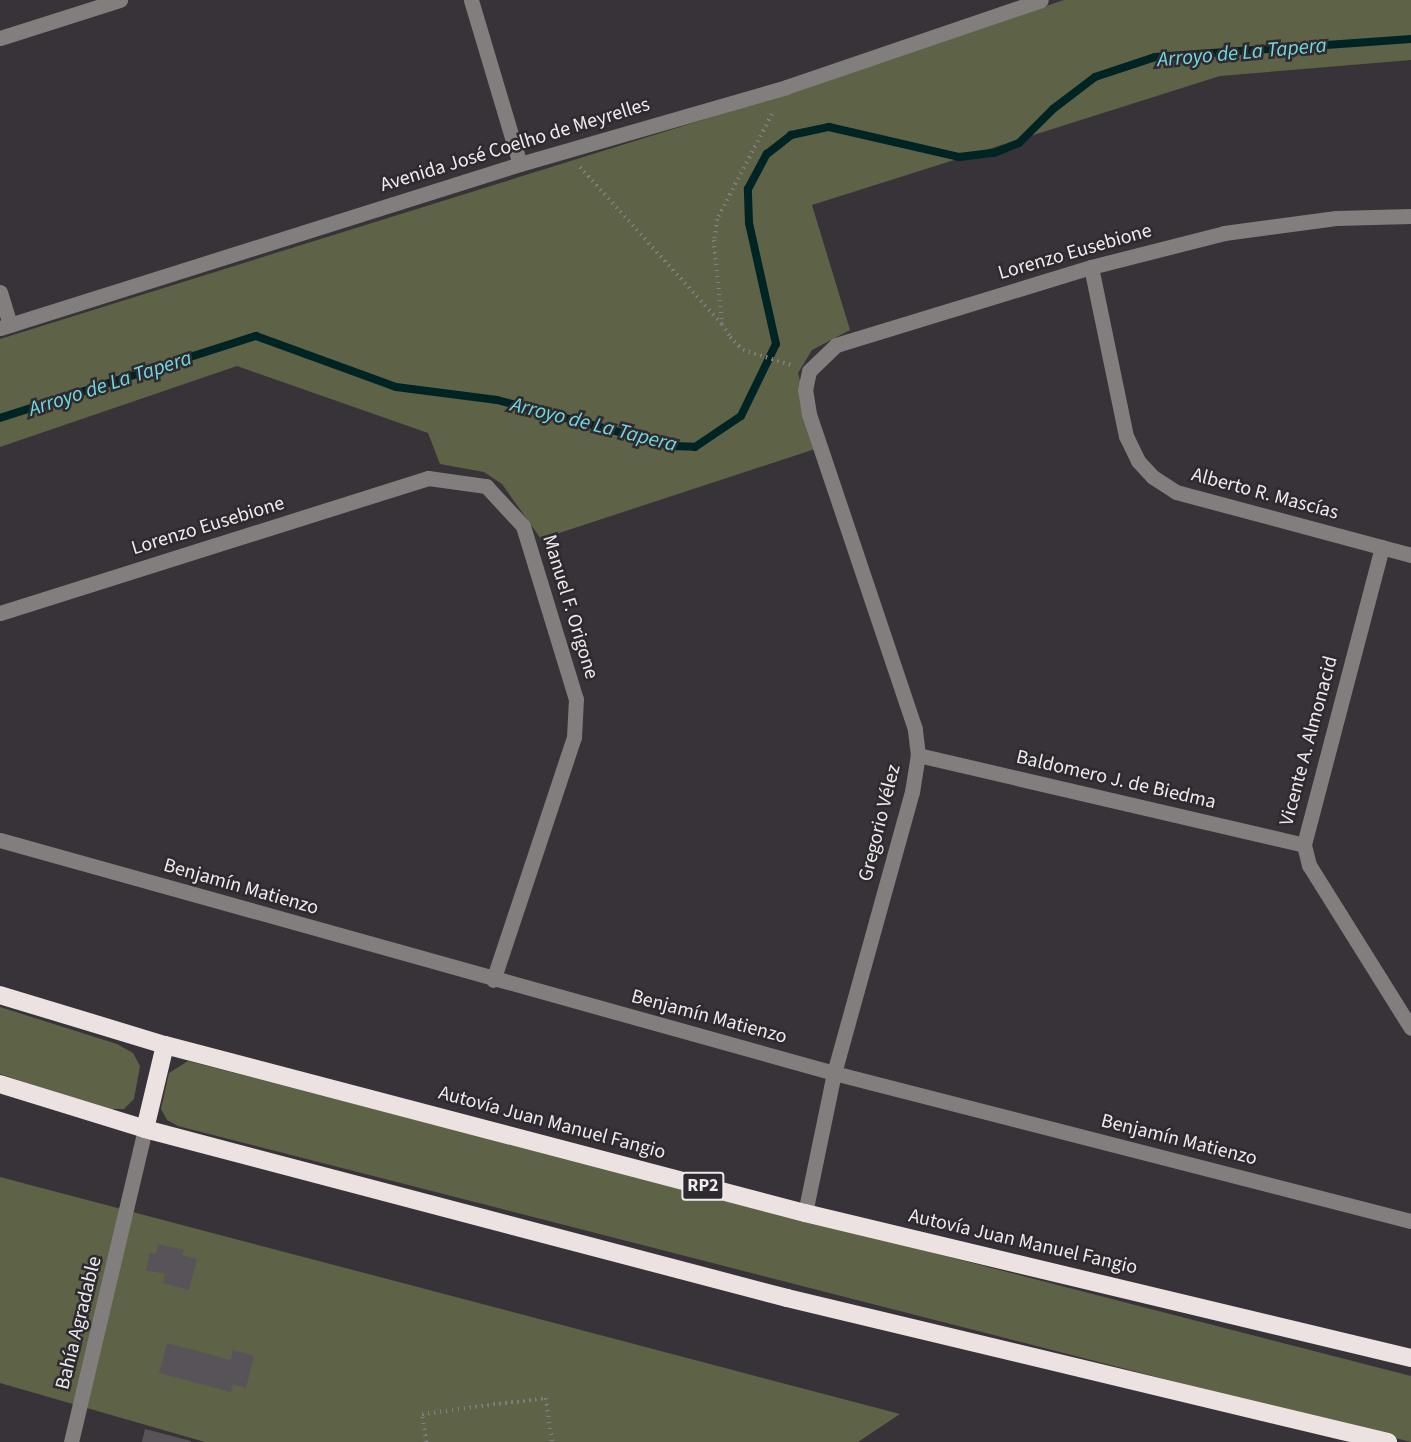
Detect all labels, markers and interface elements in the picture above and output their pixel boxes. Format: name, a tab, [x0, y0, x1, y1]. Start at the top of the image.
water label: Arroyo de La Tapera	[1156, 32, 1328, 72]
street label: Avenida José Coelho de Meyrelles	[377, 92, 653, 198]
street label: Lorenzo Eusebione	[996, 219, 1154, 285]
water label: Arroyo de La Tapera	[25, 345, 195, 421]
water label: Arroyo de La Tapera	[508, 391, 680, 457]
street label: Alberto R. Mascías	[1189, 463, 1341, 525]
street label: Lorenzo Eusebione	[129, 491, 287, 561]
street label: Manuel F. Origone	[537, 532, 603, 682]
street label: Vicente A. Almonacid	[1275, 654, 1343, 828]
street label: Baldomero J. de Biedma	[1014, 745, 1218, 815]
street label: Gregorio Vélez	[854, 762, 906, 884]
street label: Benjamín Matienzo	[161, 853, 321, 921]
street label: Benjamín Matienzo	[629, 985, 789, 1049]
street label: Autovía Juan Manuel Fangio	[436, 1081, 668, 1165]
street label: Benjamín Matienzo	[1098, 1109, 1260, 1171]
road number: RP2	[680, 1171, 726, 1201]
street label: Autovía Juan Manuel Fangio	[906, 1204, 1140, 1280]
street label: Bahía Agradable	[51, 1254, 107, 1392]

